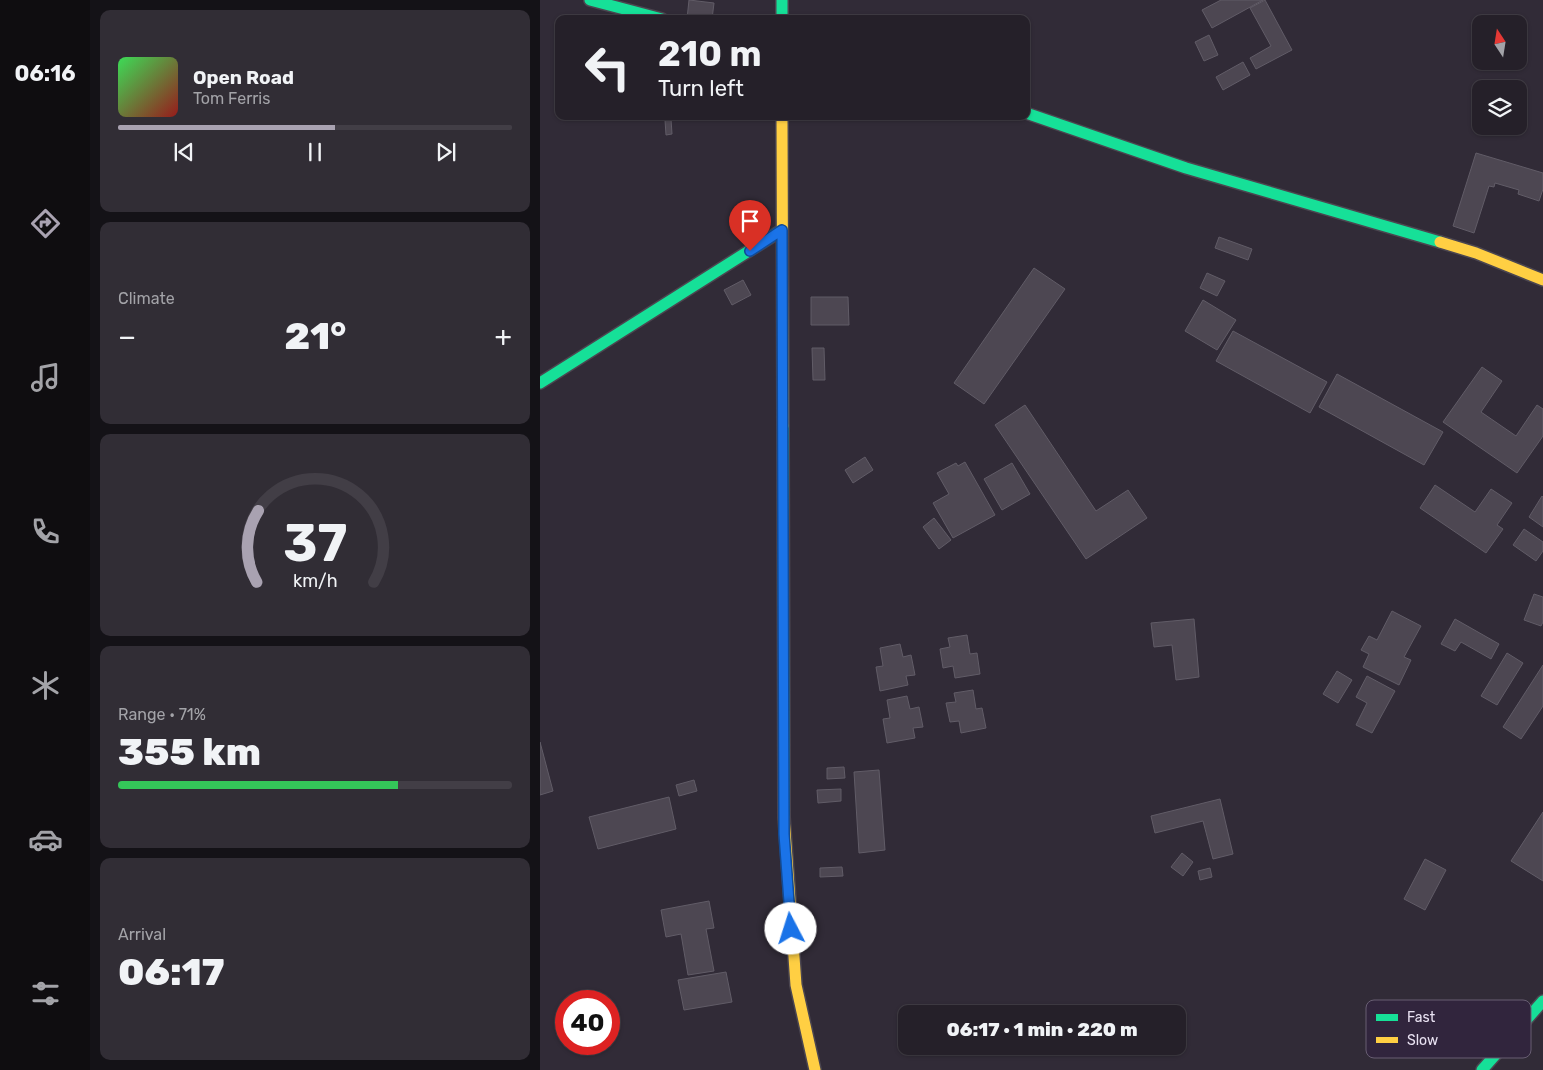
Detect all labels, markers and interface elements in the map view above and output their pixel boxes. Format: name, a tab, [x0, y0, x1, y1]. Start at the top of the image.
north arrow	[1472, 15, 1528, 70]
map controls	[1472, 15, 1527, 135]
text: 210 m	[658, 33, 761, 75]
icon: left	[575, 35, 640, 100]
text: 06:16	[15, 60, 75, 87]
text: Open Road	[193, 66, 294, 89]
text: Turn left	[658, 75, 744, 102]
button: layers	[1472, 80, 1527, 135]
text: Tom Ferris	[193, 89, 270, 108]
icon: previous	[170, 138, 198, 166]
icon: pause	[301, 138, 329, 166]
icon: next	[432, 138, 460, 166]
pin	[729, 200, 771, 251]
icon: directions	[28, 206, 63, 241]
icon: arrive	[736, 207, 764, 235]
text: Climate	[118, 289, 175, 308]
text: 21°	[285, 313, 346, 359]
text: −	[118, 320, 136, 353]
text: +	[495, 320, 512, 353]
icon: music	[28, 360, 63, 395]
text: 37	[283, 512, 347, 574]
icon: phone	[28, 514, 63, 549]
text: km/h	[293, 570, 337, 591]
icon: climate	[28, 668, 63, 703]
text: Range · 71%	[118, 705, 206, 724]
text: 355 km	[118, 729, 261, 775]
icon: car	[28, 822, 63, 857]
position arrow	[764, 902, 816, 954]
text: Arrival	[118, 925, 166, 944]
text: 06:17	[118, 949, 225, 995]
icon: filters	[28, 976, 63, 1011]
speed limit sign: 40	[555, 990, 620, 1055]
legend	[1366, 1000, 1531, 1058]
text: Fast	[1407, 1009, 1436, 1026]
text: 06:17 · 1 min · 220 m	[946, 1018, 1138, 1041]
text: Slow	[1407, 1032, 1438, 1049]

